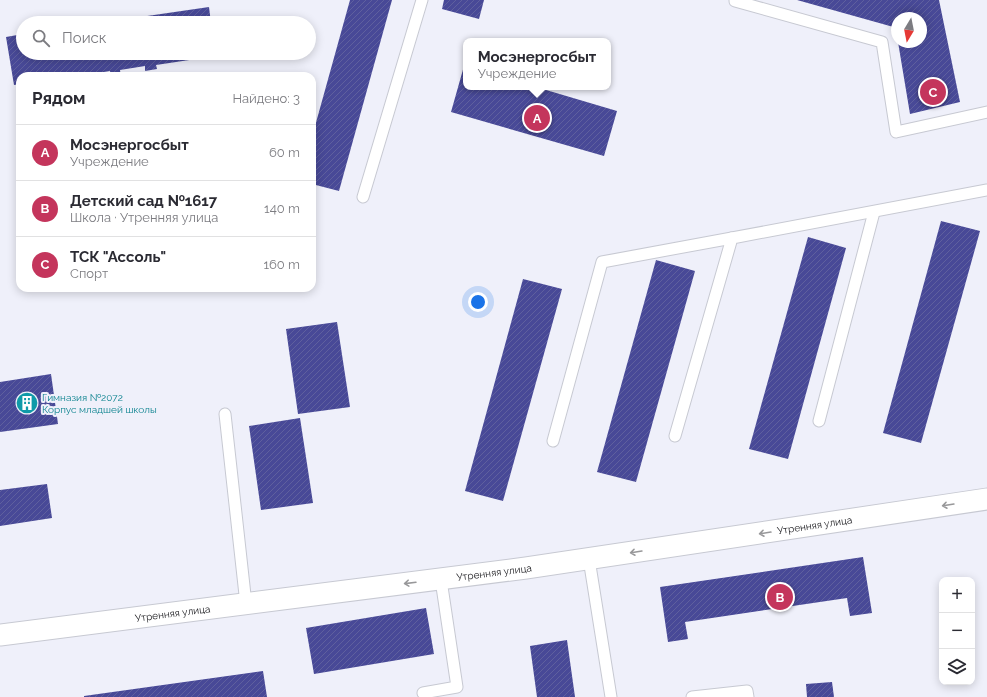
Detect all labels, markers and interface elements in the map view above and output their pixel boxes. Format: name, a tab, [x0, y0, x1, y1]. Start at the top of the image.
north arrow	[891, 12, 927, 48]
search box	[16, 16, 316, 60]
icon: search	[30, 27, 52, 49]
text: Поиск	[62, 29, 107, 47]
popup	[463, 38, 611, 90]
text: Мосэнергосбыт	[478, 48, 596, 66]
text: Учреждение	[478, 66, 556, 81]
pin: C	[920, 77, 946, 107]
text: Рядом	[32, 88, 85, 108]
text: Найдено: 3	[232, 91, 300, 106]
pin: A	[524, 103, 550, 133]
text: Мосэнергосбыт	[70, 136, 189, 154]
text: A	[41, 145, 49, 160]
text: 60 m	[269, 145, 300, 160]
text: Учреждение	[70, 154, 149, 169]
text: Детский сад №1617	[70, 192, 217, 210]
text: B	[41, 201, 49, 216]
text: 140 m	[264, 201, 300, 216]
text: Школа · Утренняя улица	[70, 210, 218, 225]
text: ТСК "Ассоль"	[70, 248, 166, 266]
text: C	[41, 257, 49, 272]
text: 160 m	[263, 257, 300, 272]
text: Спорт	[70, 266, 108, 281]
your location	[468, 292, 488, 312]
building icon: Гимназия №2072 Корпус младшей школы	[14, 390, 40, 416]
place label: Гимназия №2072 Корпус младшей школы	[42, 392, 157, 415]
one-way arrow	[942, 501, 955, 509]
street label: Утренняя улица	[776, 514, 853, 536]
one-way arrow	[758, 529, 771, 537]
one-way arrow	[630, 548, 643, 556]
street label: Утренняя улица	[456, 562, 532, 582]
map controls	[939, 577, 975, 685]
button: +	[939, 577, 975, 613]
one-way arrow	[404, 580, 417, 587]
pin: B	[767, 582, 793, 612]
street label: Утренняя улица	[134, 603, 211, 623]
button: −	[939, 613, 975, 649]
button: layers	[939, 649, 975, 685]

